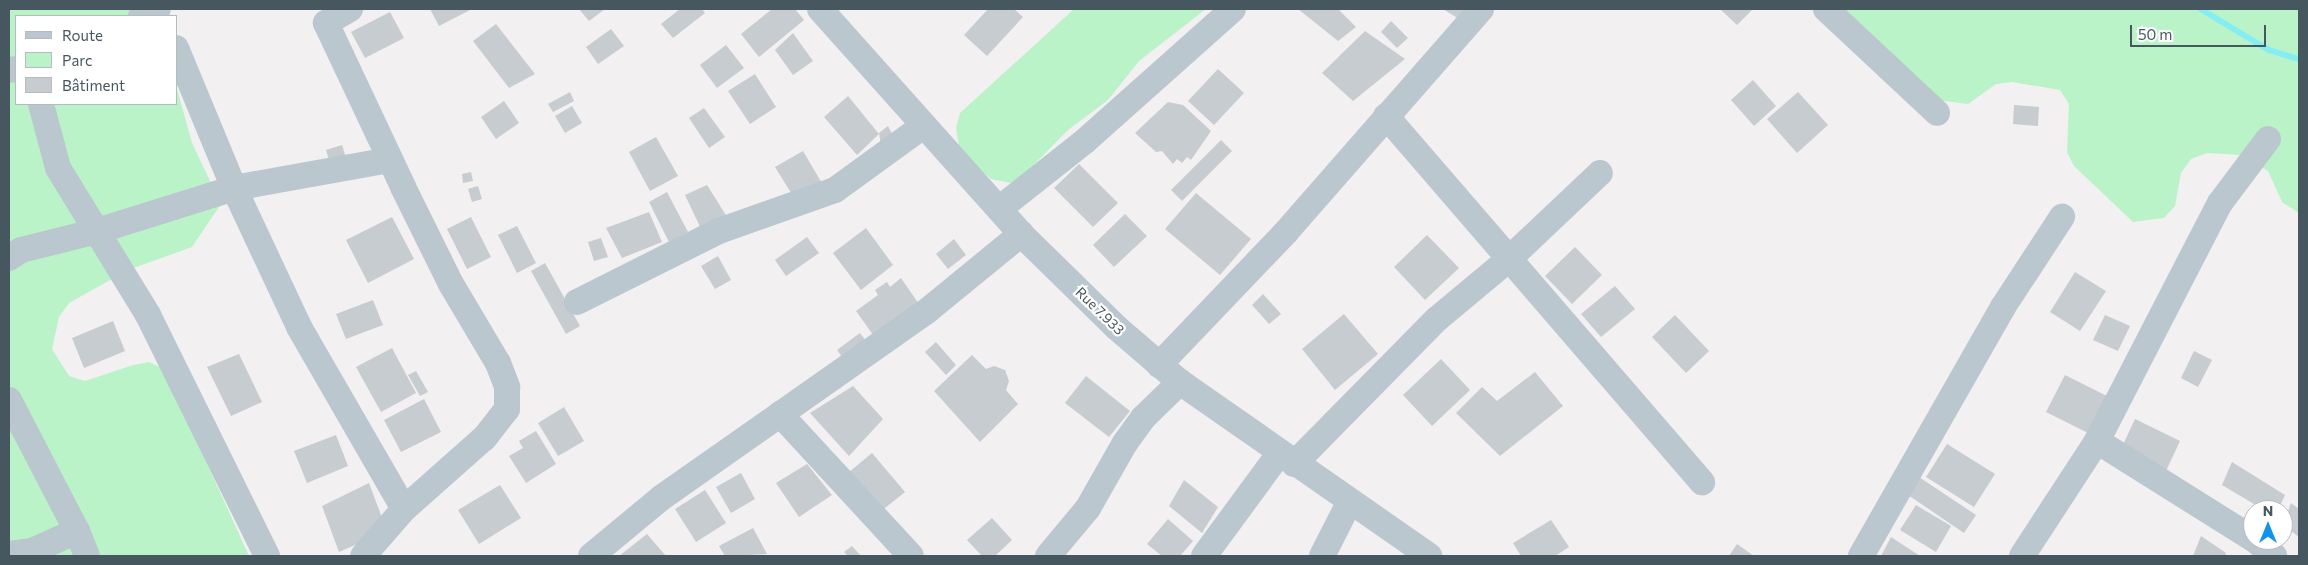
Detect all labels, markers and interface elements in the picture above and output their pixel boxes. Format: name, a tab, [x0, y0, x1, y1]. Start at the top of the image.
legend	[15, 15, 178, 105]
scale bar	[2133, 15, 2269, 47]
text: 50 m	[2138, 25, 2172, 43]
text: Route	[62, 26, 103, 44]
text: Parc	[62, 51, 92, 69]
text: Bâtiment	[62, 76, 125, 94]
street label: Rue 7.933	[1072, 284, 1128, 338]
north arrow	[2243, 500, 2293, 550]
text: N	[2263, 502, 2273, 519]

